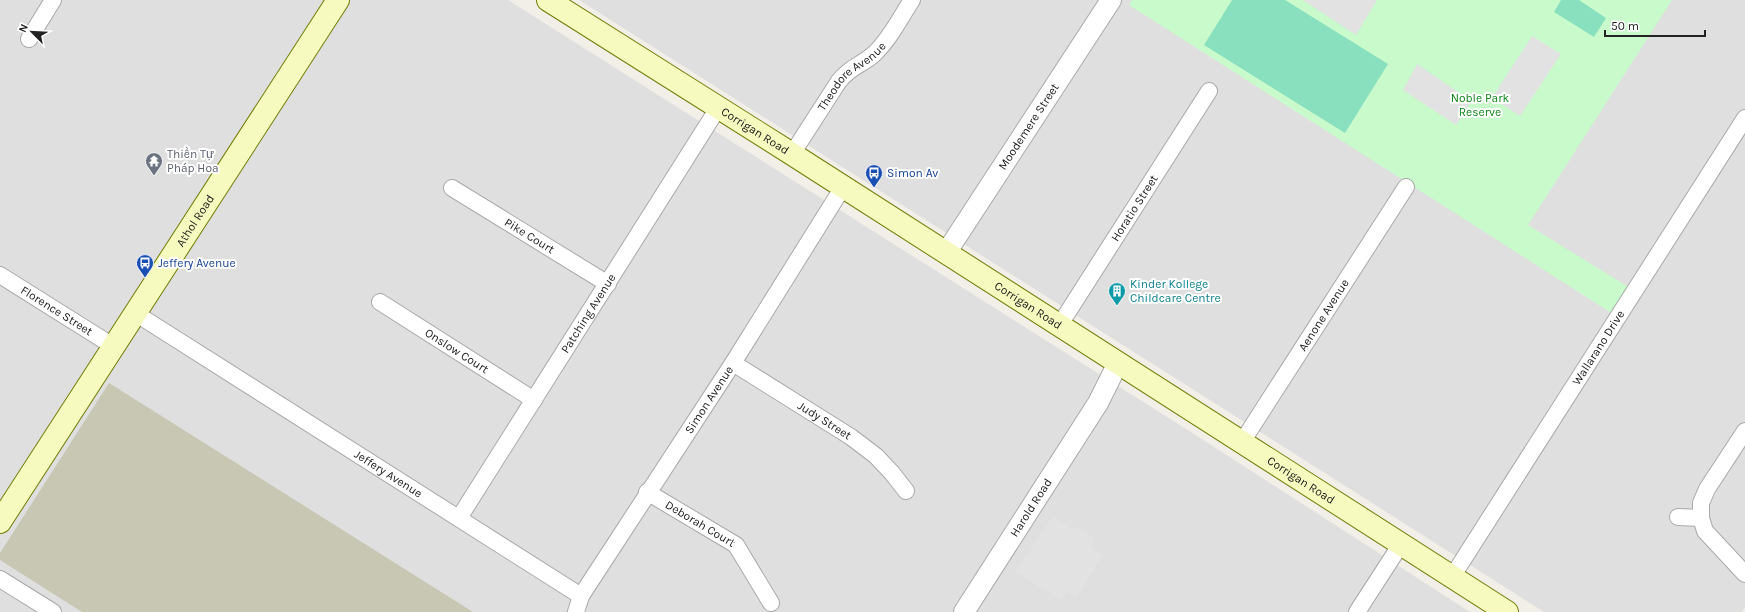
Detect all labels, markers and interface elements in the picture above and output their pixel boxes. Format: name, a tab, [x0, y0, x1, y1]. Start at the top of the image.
north arrow	[12, 12, 52, 52]
scale bar	[1605, 12, 1705, 38]
text: 50 m	[1611, 19, 1639, 33]
text: N	[16, 22, 31, 34]
street label: Theodore Avenue	[815, 39, 889, 113]
street label: Moodemere Street	[995, 80, 1062, 172]
park label: Noble Park Reserve	[1451, 91, 1510, 119]
street label: Corrigan Road	[719, 104, 792, 157]
place label: Thiền Tự Pháp Hoa	[167, 146, 219, 175]
temple icon: Thiền Tự Pháp Hoa	[144, 151, 164, 176]
bus stop icon: Simon Av	[864, 163, 884, 188]
place label: Simon Av	[887, 166, 938, 180]
street label: Horatio Street	[1108, 172, 1161, 244]
street label: Athol Road	[173, 192, 217, 249]
street label: Pike Court	[502, 215, 557, 257]
bus stop icon: Jeffery Avenue	[135, 253, 155, 278]
place label: Jeffery Avenue	[158, 256, 236, 270]
street label: Patching Avenue	[558, 271, 619, 356]
street label: Aenone Avenue	[1295, 276, 1352, 354]
place label: Kinder Kollege Childcare Centre	[1130, 277, 1221, 305]
street label: Corrigan Road	[992, 279, 1065, 332]
building icon: Kinder Kollege Childcare Centre	[1107, 281, 1127, 306]
street label: Florence Street	[18, 283, 96, 339]
street label: Wallarano Drive	[1569, 308, 1627, 388]
street label: Onslow Court	[422, 325, 492, 377]
street label: Simon Avenue	[682, 363, 736, 436]
street label: Judy Street	[795, 398, 854, 443]
street label: Jeffery Avenue	[352, 447, 425, 500]
street label: Corrigan Road	[1265, 453, 1337, 507]
street label: Harold Road	[1007, 476, 1055, 539]
street label: Deborah Court	[663, 498, 738, 550]

